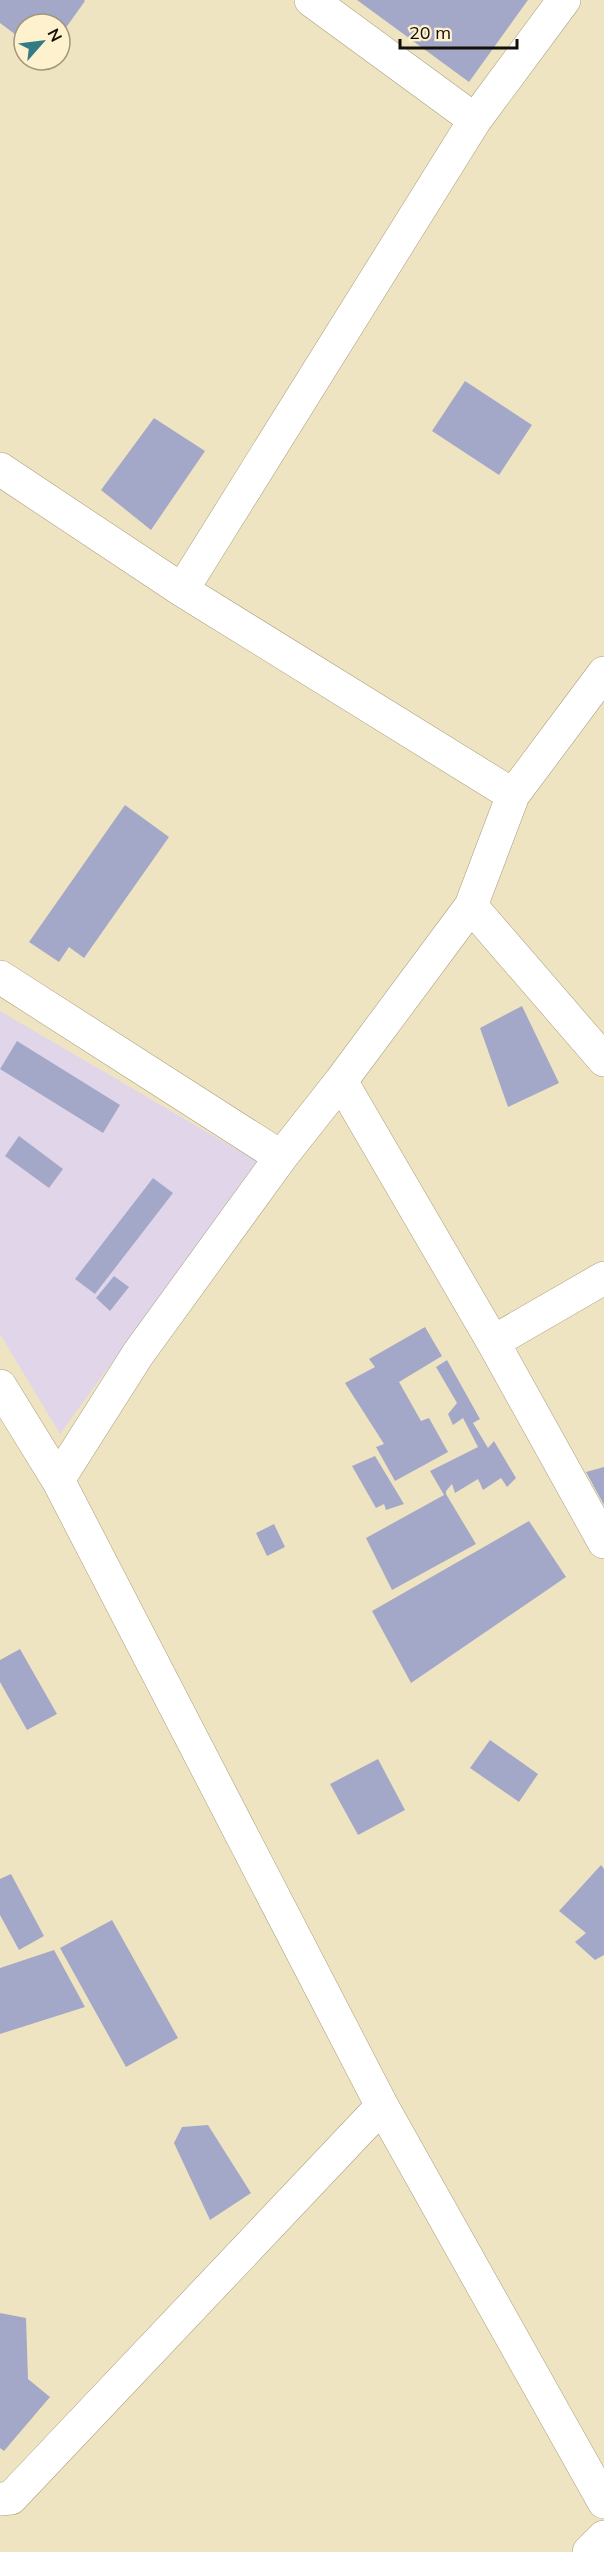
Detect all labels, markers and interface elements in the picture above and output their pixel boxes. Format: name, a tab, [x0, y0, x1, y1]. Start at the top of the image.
north arrow	[12, 12, 72, 72]
scale bar	[400, 12, 517, 50]
text: 20 m	[409, 21, 451, 44]
text: N	[44, 25, 67, 45]

